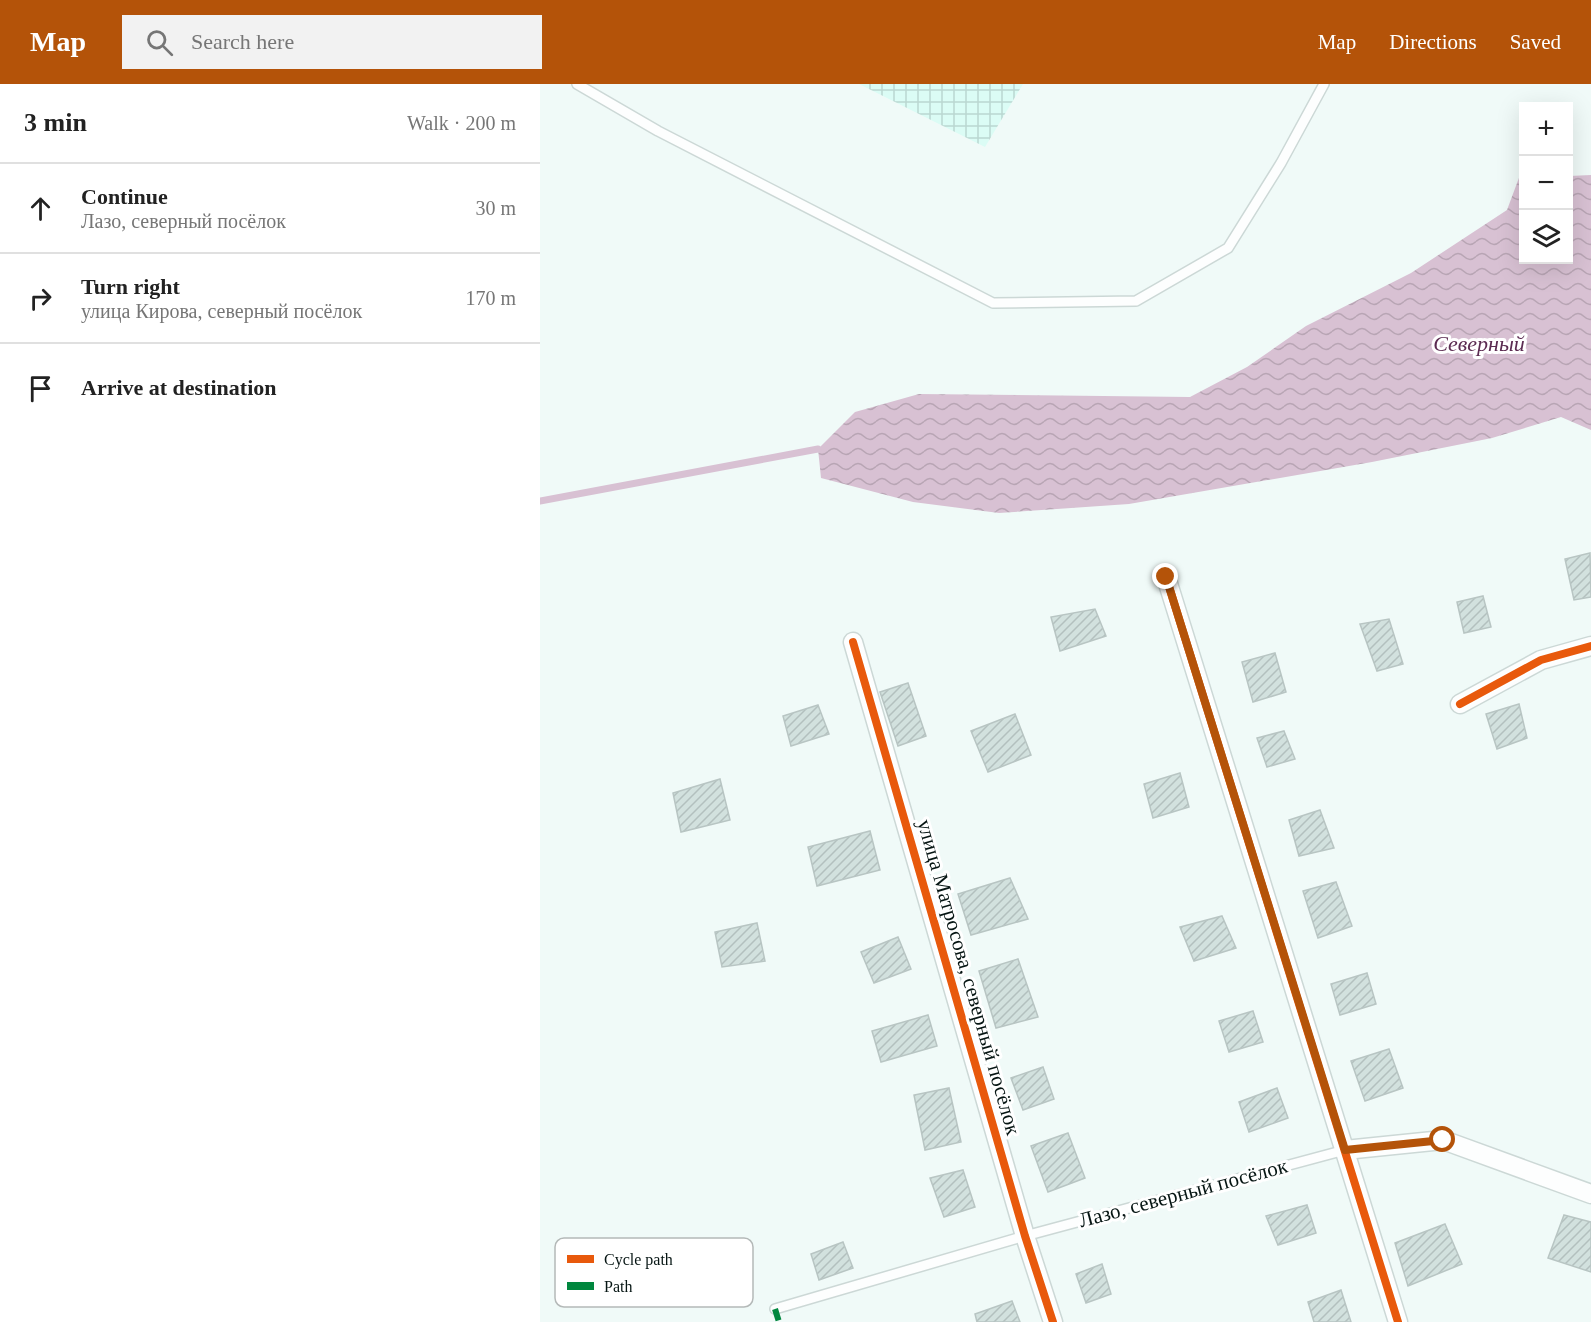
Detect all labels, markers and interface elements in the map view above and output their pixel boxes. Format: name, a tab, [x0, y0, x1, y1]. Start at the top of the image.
search box	[122, 15, 542, 69]
text: Map	[30, 26, 86, 57]
icon: search	[143, 26, 176, 59]
text: Search here	[191, 29, 294, 54]
text: Map	[1318, 30, 1356, 54]
text: Directions	[1389, 30, 1477, 54]
text: Saved	[1510, 30, 1561, 54]
map controls	[1519, 102, 1573, 264]
button: +	[1519, 102, 1573, 156]
text: 3 min	[24, 108, 87, 137]
text: Walk · 200 m	[407, 112, 516, 134]
button: −	[1519, 156, 1573, 210]
text: Continue	[81, 184, 168, 209]
icon: ahead	[24, 192, 57, 225]
text: 30 m	[475, 197, 516, 219]
text: Лазо, северный посёлок	[81, 210, 286, 232]
button: layers	[1519, 210, 1573, 264]
text: Turn right	[81, 274, 180, 299]
icon: right	[24, 282, 57, 315]
text: 170 m	[465, 287, 516, 309]
text: улица Кирова, северный посёлок	[81, 300, 362, 322]
water label: Северный	[1433, 331, 1525, 356]
icon: arrive	[24, 372, 57, 405]
text: Arrive at destination	[81, 375, 277, 400]
route end	[1152, 563, 1178, 589]
street label: улица Матросова, северный посёлок	[912, 816, 1026, 1138]
route start	[1429, 1126, 1455, 1152]
street label: Лазо, северный посёлок	[1076, 1153, 1291, 1232]
legend	[555, 1238, 753, 1307]
text: Cycle path	[604, 1251, 673, 1269]
text: Path	[604, 1278, 632, 1295]

